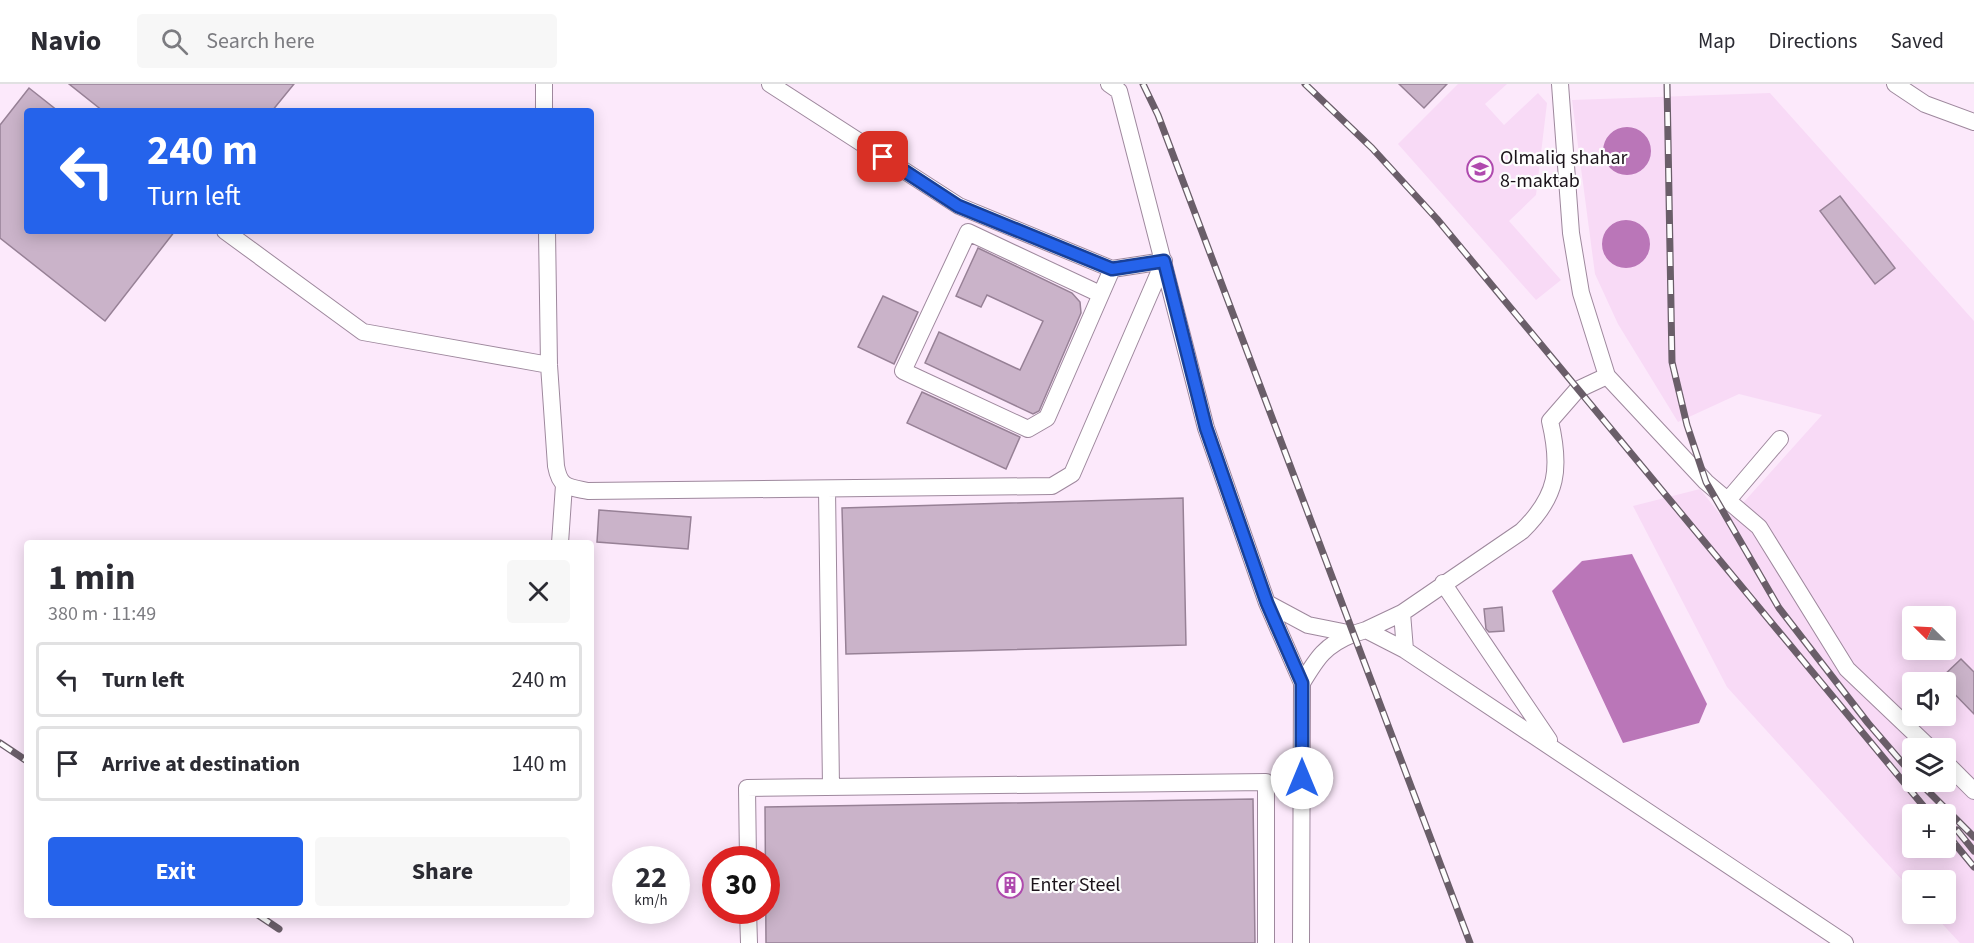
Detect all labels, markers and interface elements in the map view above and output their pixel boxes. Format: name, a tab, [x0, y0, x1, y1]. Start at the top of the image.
search box	[137, 14, 557, 68]
text: Navio	[30, 21, 101, 61]
icon: search	[158, 25, 191, 58]
text: Search here	[206, 25, 315, 57]
text: Map	[1698, 26, 1736, 56]
text: Directions	[1769, 26, 1857, 56]
text: Saved	[1890, 26, 1944, 56]
text: 240 m	[147, 121, 258, 181]
pin	[857, 131, 908, 182]
icon: left	[48, 132, 126, 210]
icon: arrive	[866, 140, 899, 173]
place label: Olmaliq shahar 8-maktab	[1500, 144, 1627, 195]
school or university icon: Olmaliq shahar 8-maktab	[1465, 154, 1495, 184]
text: Turn left	[147, 177, 241, 216]
text: 1 min	[48, 552, 136, 603]
button: close	[507, 560, 570, 623]
text: 380 m · 11:49	[48, 600, 156, 628]
north arrow	[1902, 606, 1956, 660]
map controls	[1902, 606, 1956, 924]
icon: left	[51, 663, 84, 696]
text: Turn left	[102, 664, 184, 696]
text: 240 m	[512, 664, 567, 696]
button: sound	[1902, 672, 1956, 726]
button: layers	[1902, 738, 1956, 792]
position arrow	[1270, 746, 1334, 810]
icon: arrive	[51, 747, 84, 780]
text: Arrive at destination	[102, 748, 300, 780]
text: 140 m	[512, 748, 567, 780]
button: +	[1902, 804, 1956, 858]
button: Exit	[48, 837, 303, 906]
button: Share	[315, 837, 570, 906]
speed limit sign: 30	[702, 846, 780, 924]
text: 22	[635, 856, 667, 899]
building icon: Enter Steel	[995, 870, 1025, 900]
button: −	[1902, 870, 1956, 924]
place label: Enter Steel	[1030, 871, 1120, 899]
text: km/h	[634, 890, 668, 911]

